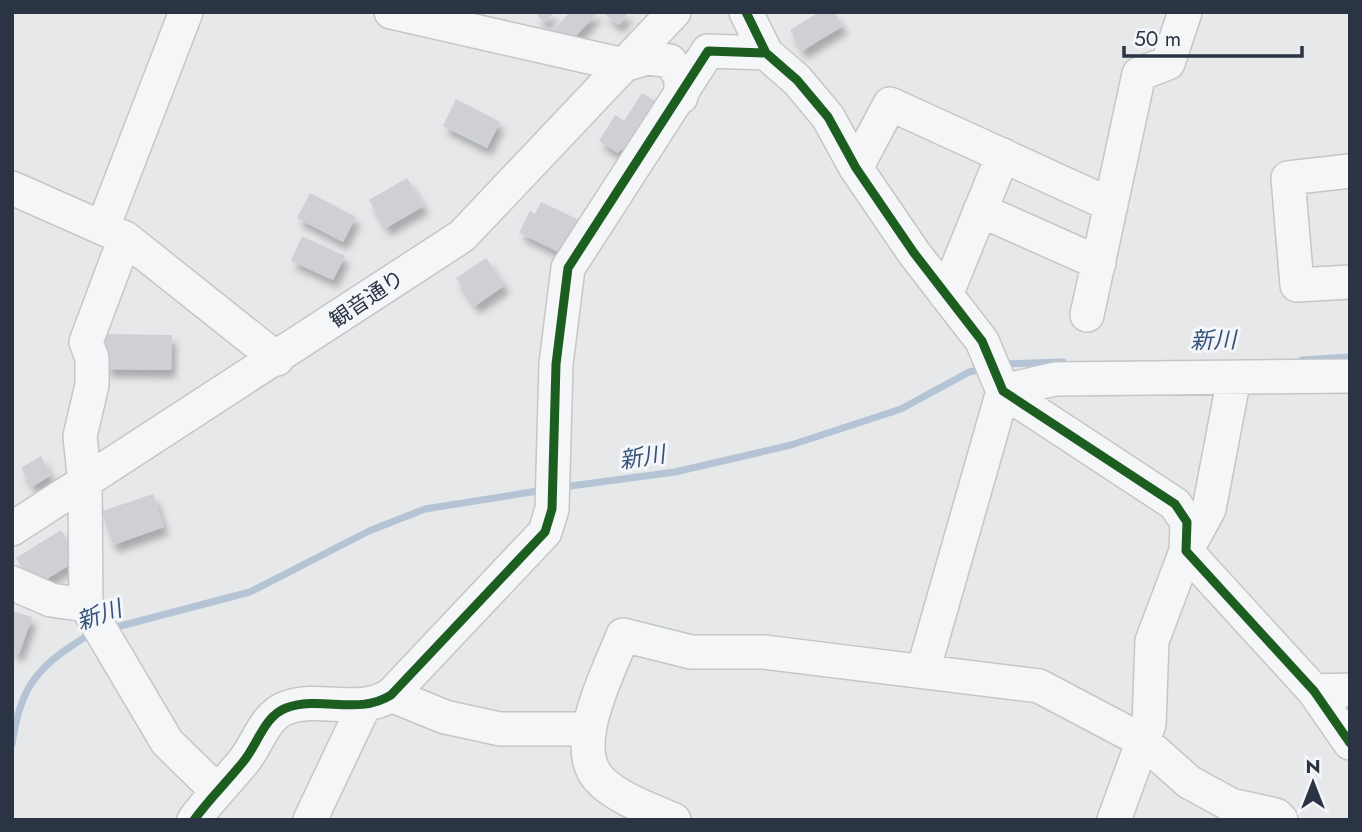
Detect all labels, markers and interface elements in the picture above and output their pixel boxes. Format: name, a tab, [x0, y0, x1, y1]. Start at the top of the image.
scale bar	[1124, 14, 1302, 58]
text: 50 m	[1134, 24, 1181, 54]
street label: 観音通り	[324, 263, 410, 335]
water label: 新川	[1190, 323, 1239, 357]
water label: 新川	[617, 436, 670, 477]
water label: 新川	[72, 590, 129, 639]
north arrow	[1278, 748, 1348, 818]
text: N	[1305, 753, 1321, 780]

